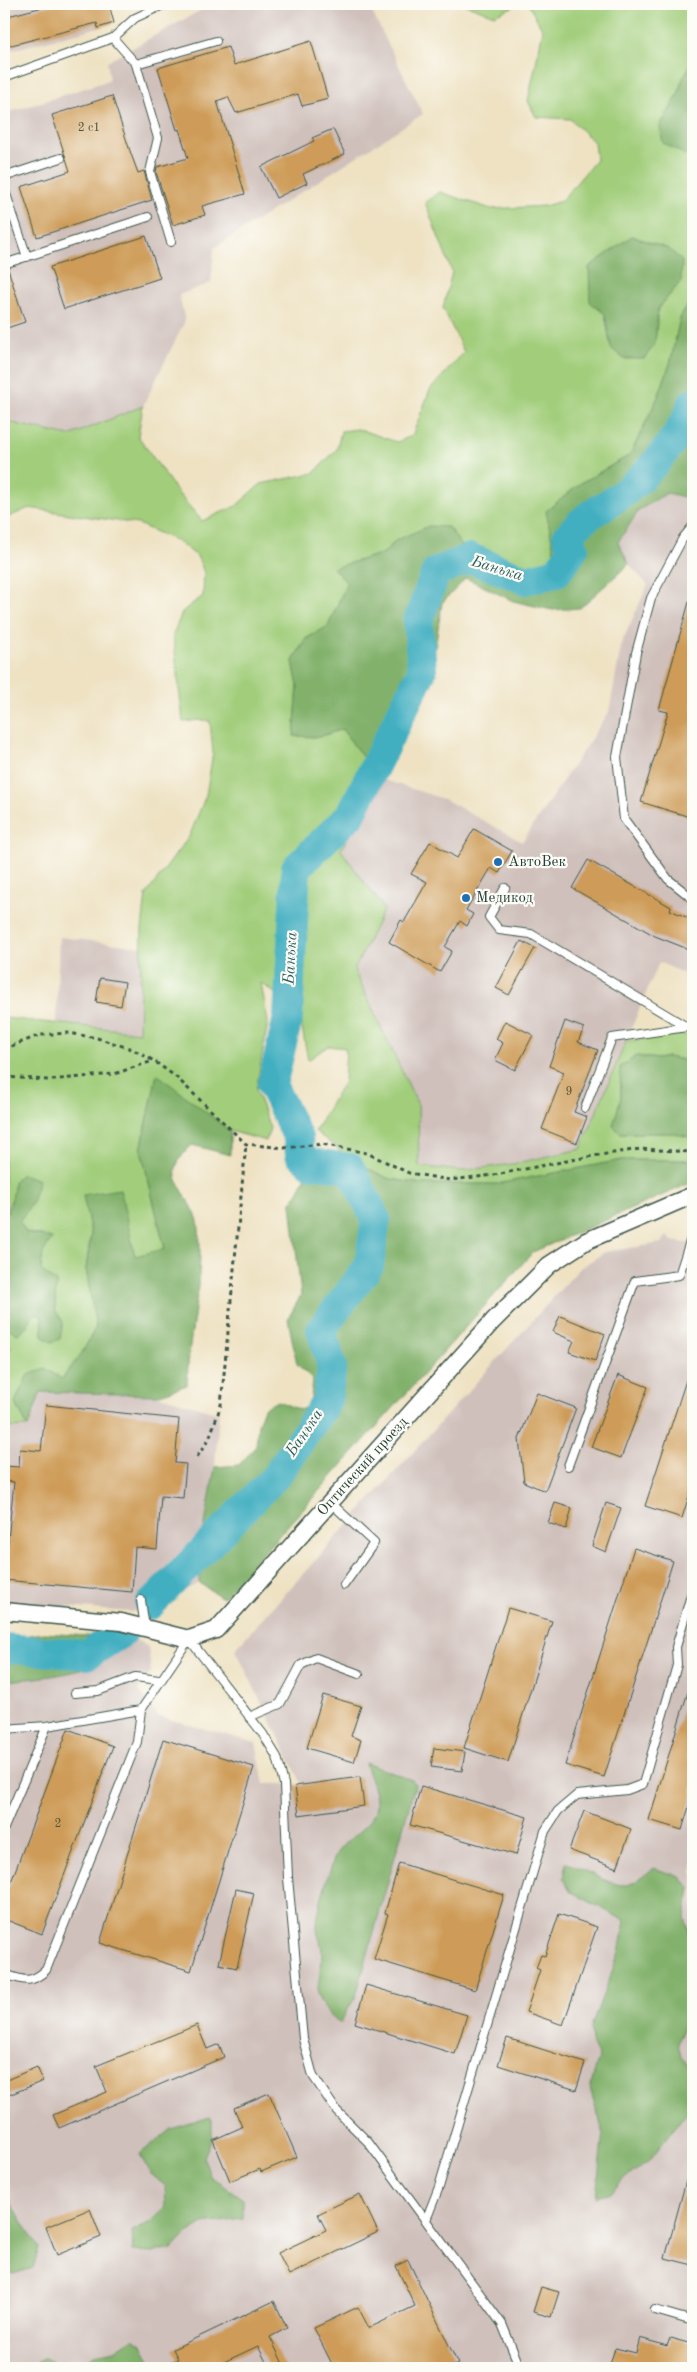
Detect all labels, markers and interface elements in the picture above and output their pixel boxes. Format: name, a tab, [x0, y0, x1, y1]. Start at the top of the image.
house number: 2 с1	[78, 122, 100, 134]
water label: Банька	[469, 553, 525, 584]
place label: АвтоВек	[508, 855, 566, 870]
marker: АвтоВек	[492, 856, 504, 868]
place label: Медикод	[476, 891, 533, 906]
marker: Медикод	[460, 892, 472, 904]
water label: Банька	[282, 931, 300, 986]
house number: 9	[566, 1086, 572, 1098]
water label: Банька	[283, 1406, 327, 1460]
street label: Оптический проезд	[315, 1414, 411, 1519]
house number: 2	[55, 1818, 61, 1830]

